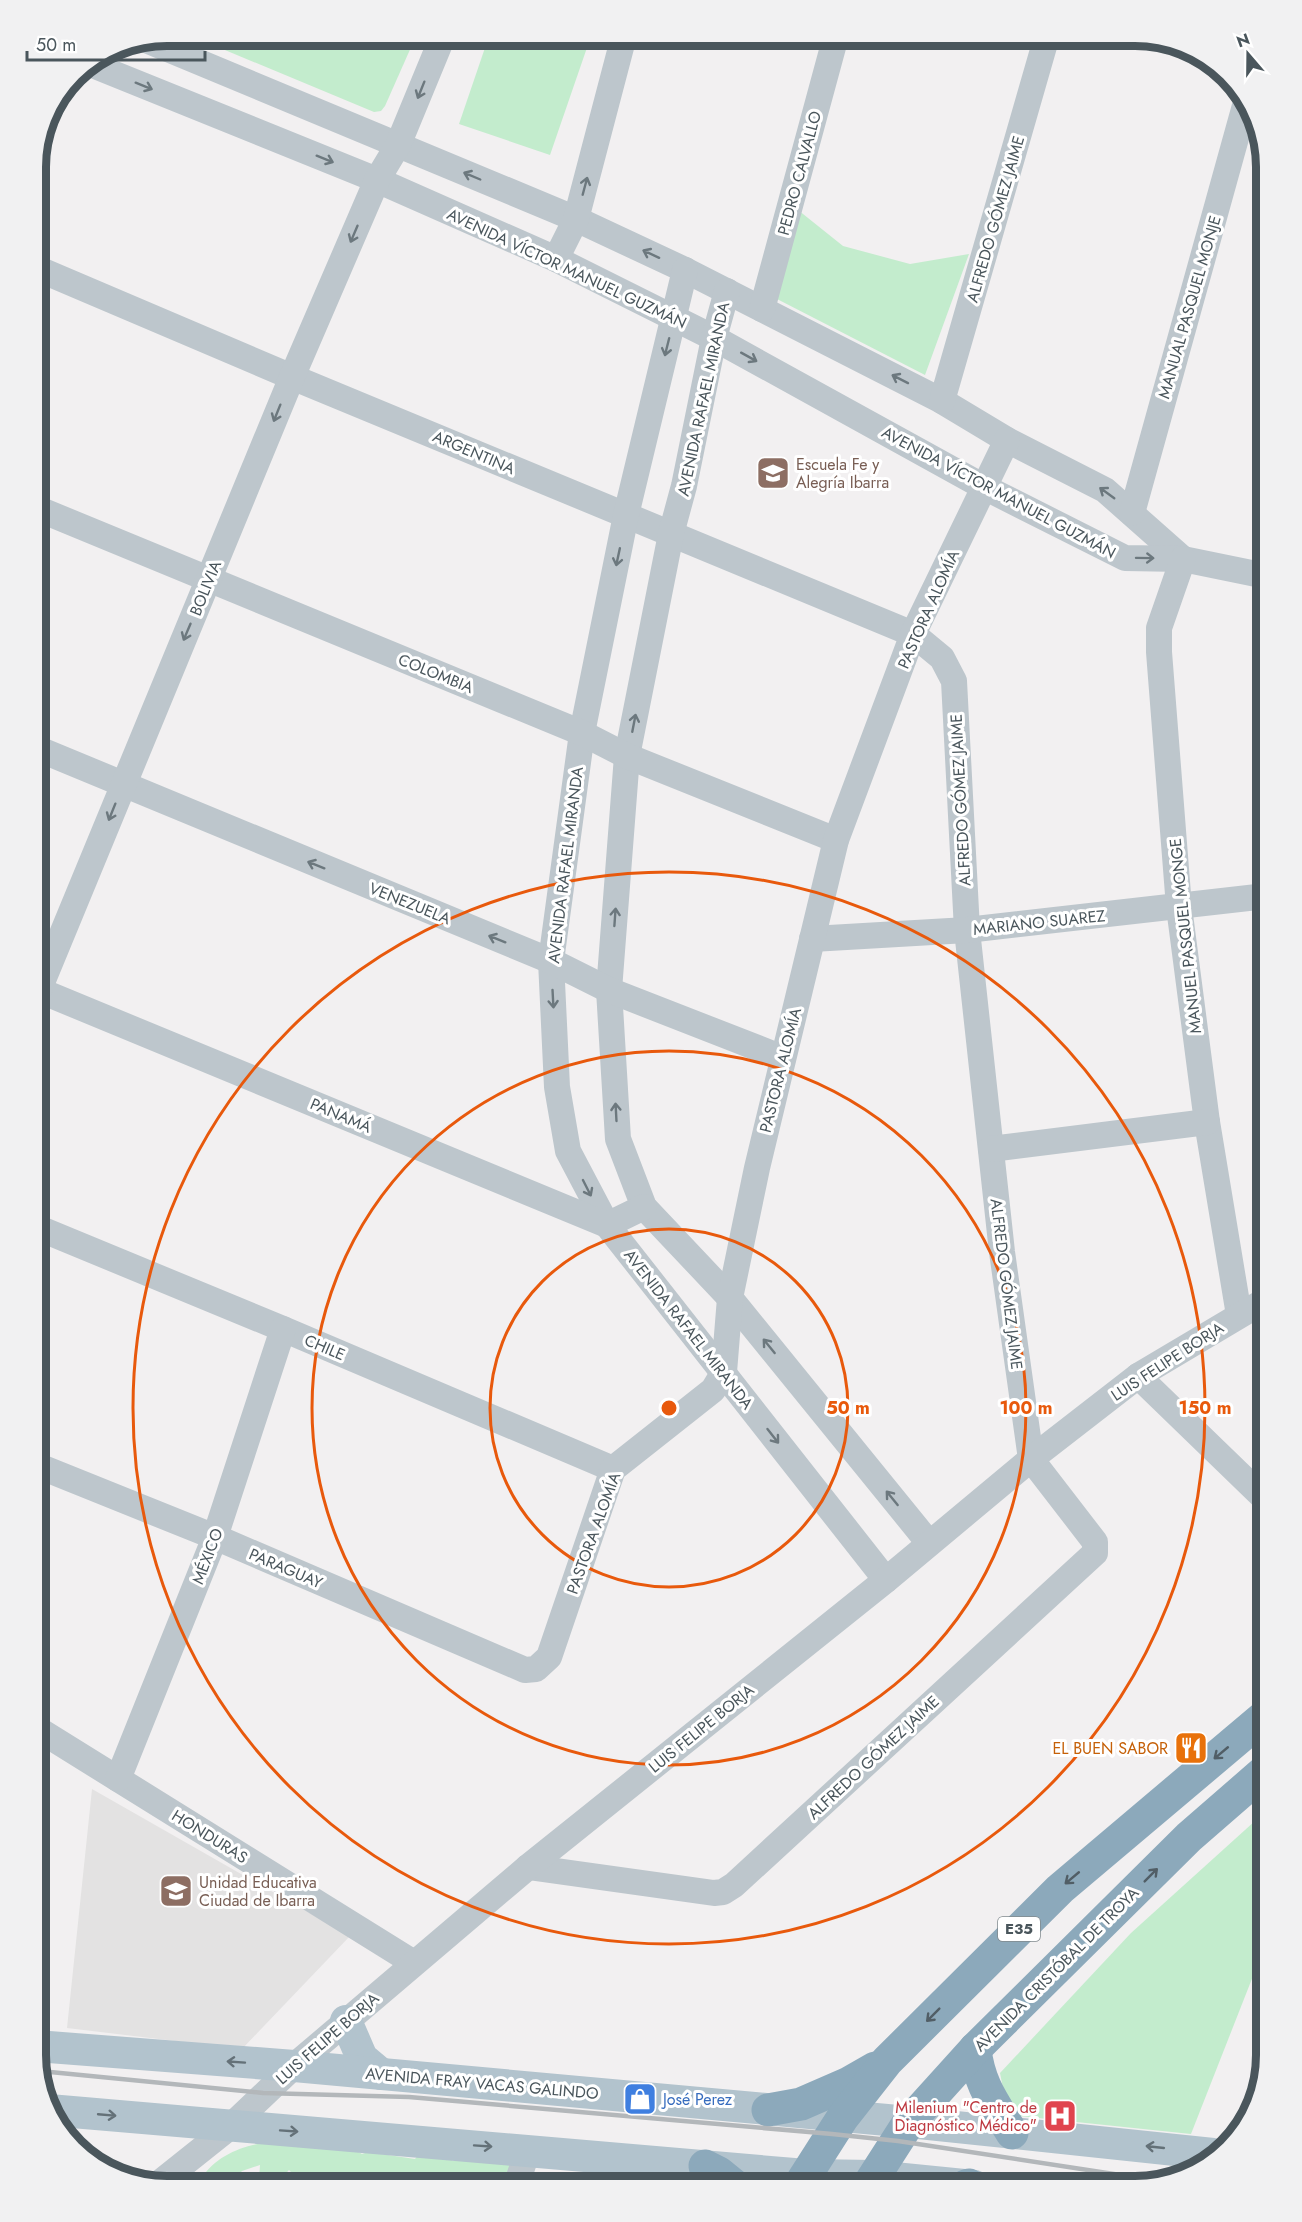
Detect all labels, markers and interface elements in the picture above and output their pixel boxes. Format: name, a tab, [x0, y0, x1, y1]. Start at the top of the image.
scale bar	[27, 24, 206, 62]
north arrow	[1218, 24, 1278, 84]
text: N	[1233, 27, 1253, 53]
text: 50 m	[36, 32, 76, 58]
one-way arrow	[415, 80, 426, 99]
one-way arrow	[135, 81, 153, 92]
street label: PEDRO CALVALLO	[772, 108, 827, 238]
street label: ALFREDO GÓMEZ JAIME	[961, 133, 1030, 305]
one-way arrow	[315, 154, 334, 165]
one-way arrow	[463, 170, 482, 181]
one-way arrow	[580, 177, 591, 196]
street label: AVENIDA VÍCTOR MANUEL GUZMÁN	[443, 203, 690, 334]
street label: MANUAL PASQUEL MONJE	[1152, 213, 1227, 401]
one-way arrow	[348, 224, 359, 243]
one-way arrow	[642, 247, 660, 259]
street label: AVENIDA RAFAEL MIRANDA	[672, 299, 735, 498]
one-way arrow	[661, 337, 672, 356]
one-way arrow	[740, 351, 757, 363]
one-way arrow	[891, 373, 909, 385]
one-way arrow	[271, 403, 282, 422]
street label: AVENIDA VÍCTOR MANUEL GUZMÁN	[878, 421, 1120, 564]
street label: ARGENTINA	[429, 425, 519, 480]
place label: Escuela Fe y Alegría Ibarra	[796, 453, 889, 494]
school or university icon: Escuela Fe y Alegría Ibarra	[755, 455, 791, 491]
one-way arrow	[1100, 487, 1116, 499]
street label: PASTORA ALOMÍA	[892, 546, 965, 672]
one-way arrow	[612, 547, 623, 567]
one-way arrow	[1135, 552, 1155, 564]
street label: BOLIVIA	[184, 557, 227, 619]
one-way arrow	[181, 623, 192, 641]
street label: COLOMBIA	[395, 648, 477, 699]
street label: ALFREDO GÓMEZ JAIME	[945, 713, 976, 887]
one-way arrow	[629, 714, 640, 733]
street label: AVENIDA RAFAEL MIRANDA	[542, 765, 589, 965]
one-way arrow	[106, 803, 117, 821]
street label: MANUEL PASQUEL MONGE	[1164, 837, 1207, 1035]
one-way arrow	[308, 859, 326, 870]
street label: VENEZUELA	[365, 877, 455, 930]
street label: MARIANO SUAREZ	[972, 904, 1106, 941]
one-way arrow	[610, 908, 621, 927]
one-way arrow	[488, 933, 506, 944]
one-way arrow	[547, 988, 558, 1008]
street label: PASTORA ALOMÍA	[754, 1005, 807, 1135]
street label: PANAMÁ	[307, 1092, 375, 1139]
one-way arrow	[610, 1102, 621, 1122]
one-way arrow	[581, 1179, 593, 1196]
street label: ALFREDO GÓMEZ JAIME	[985, 1197, 1028, 1371]
street label: AVENIDA RAFAEL MIRANDA	[619, 1244, 759, 1415]
street label: LUIS FELIPE BORJA	[1107, 1316, 1228, 1406]
street label: CHILE	[301, 1329, 349, 1366]
one-way arrow	[763, 1338, 776, 1354]
text: 50 m	[826, 1395, 870, 1421]
text: 100 m	[999, 1395, 1053, 1421]
text: 150 m	[1179, 1395, 1231, 1421]
centre of rings	[659, 1398, 679, 1418]
one-way arrow	[767, 1428, 780, 1444]
street label: PASTORA ALOMÍA	[561, 1469, 626, 1597]
one-way arrow	[885, 1491, 899, 1506]
street label: MÉXICO	[186, 1525, 229, 1587]
street label: PARAGUAY	[245, 1543, 326, 1594]
street label: LUIS FELIPE BORJA	[644, 1678, 759, 1778]
street label: ALFREDO GÓMEZ JAIME	[803, 1690, 944, 1825]
restaurant icon: EL BUEN SABOR	[1173, 1730, 1209, 1766]
place label: EL BUEN SABOR	[1052, 1737, 1168, 1760]
one-way arrow	[1213, 1746, 1229, 1759]
street label: HONDURAS	[167, 1804, 252, 1869]
one-way arrow	[1144, 1867, 1159, 1882]
place label: Unidad Educativa Ciudad de Ibarra	[199, 1871, 317, 1912]
one-way arrow	[1064, 1872, 1080, 1885]
school or university icon: Unidad Educativa Ciudad de Ibarra	[158, 1873, 194, 1909]
street label: AVENIDA CRISTÓBAL DE TROYA	[969, 1882, 1144, 2057]
road number: E35	[998, 1917, 1040, 1941]
street label: LUIS FELIPE BORJA	[271, 1987, 384, 2090]
one-way arrow	[926, 2008, 941, 2022]
one-way arrow	[226, 2056, 246, 2067]
street label: AVENIDA FRAY VACAS GALINDO	[364, 2062, 600, 2105]
shop icon: José Perez	[622, 2081, 658, 2117]
place label: José Perez	[661, 2088, 733, 2111]
place label: Milenium "Centro de Diagnóstico Médico"	[895, 2096, 1037, 2137]
hospital icon: Milenium "Centro de Diagnóstico Médico"	[1042, 2098, 1078, 2134]
one-way arrow	[97, 2110, 117, 2121]
one-way arrow	[279, 2126, 299, 2137]
one-way arrow	[473, 2141, 493, 2152]
one-way arrow	[1146, 2141, 1166, 2152]

